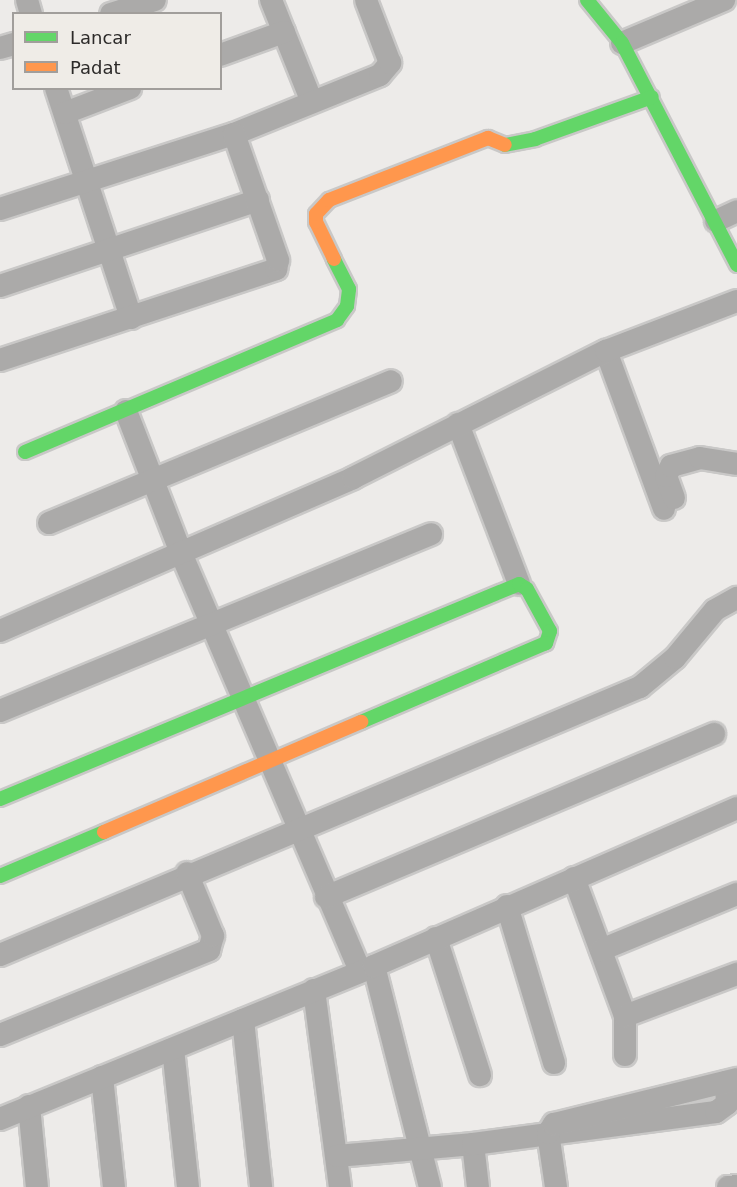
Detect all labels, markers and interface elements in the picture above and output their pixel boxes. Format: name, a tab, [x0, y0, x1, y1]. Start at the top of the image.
legend	[12, 12, 222, 90]
text: Lancar	[70, 27, 131, 48]
text: Padat	[70, 57, 121, 78]

